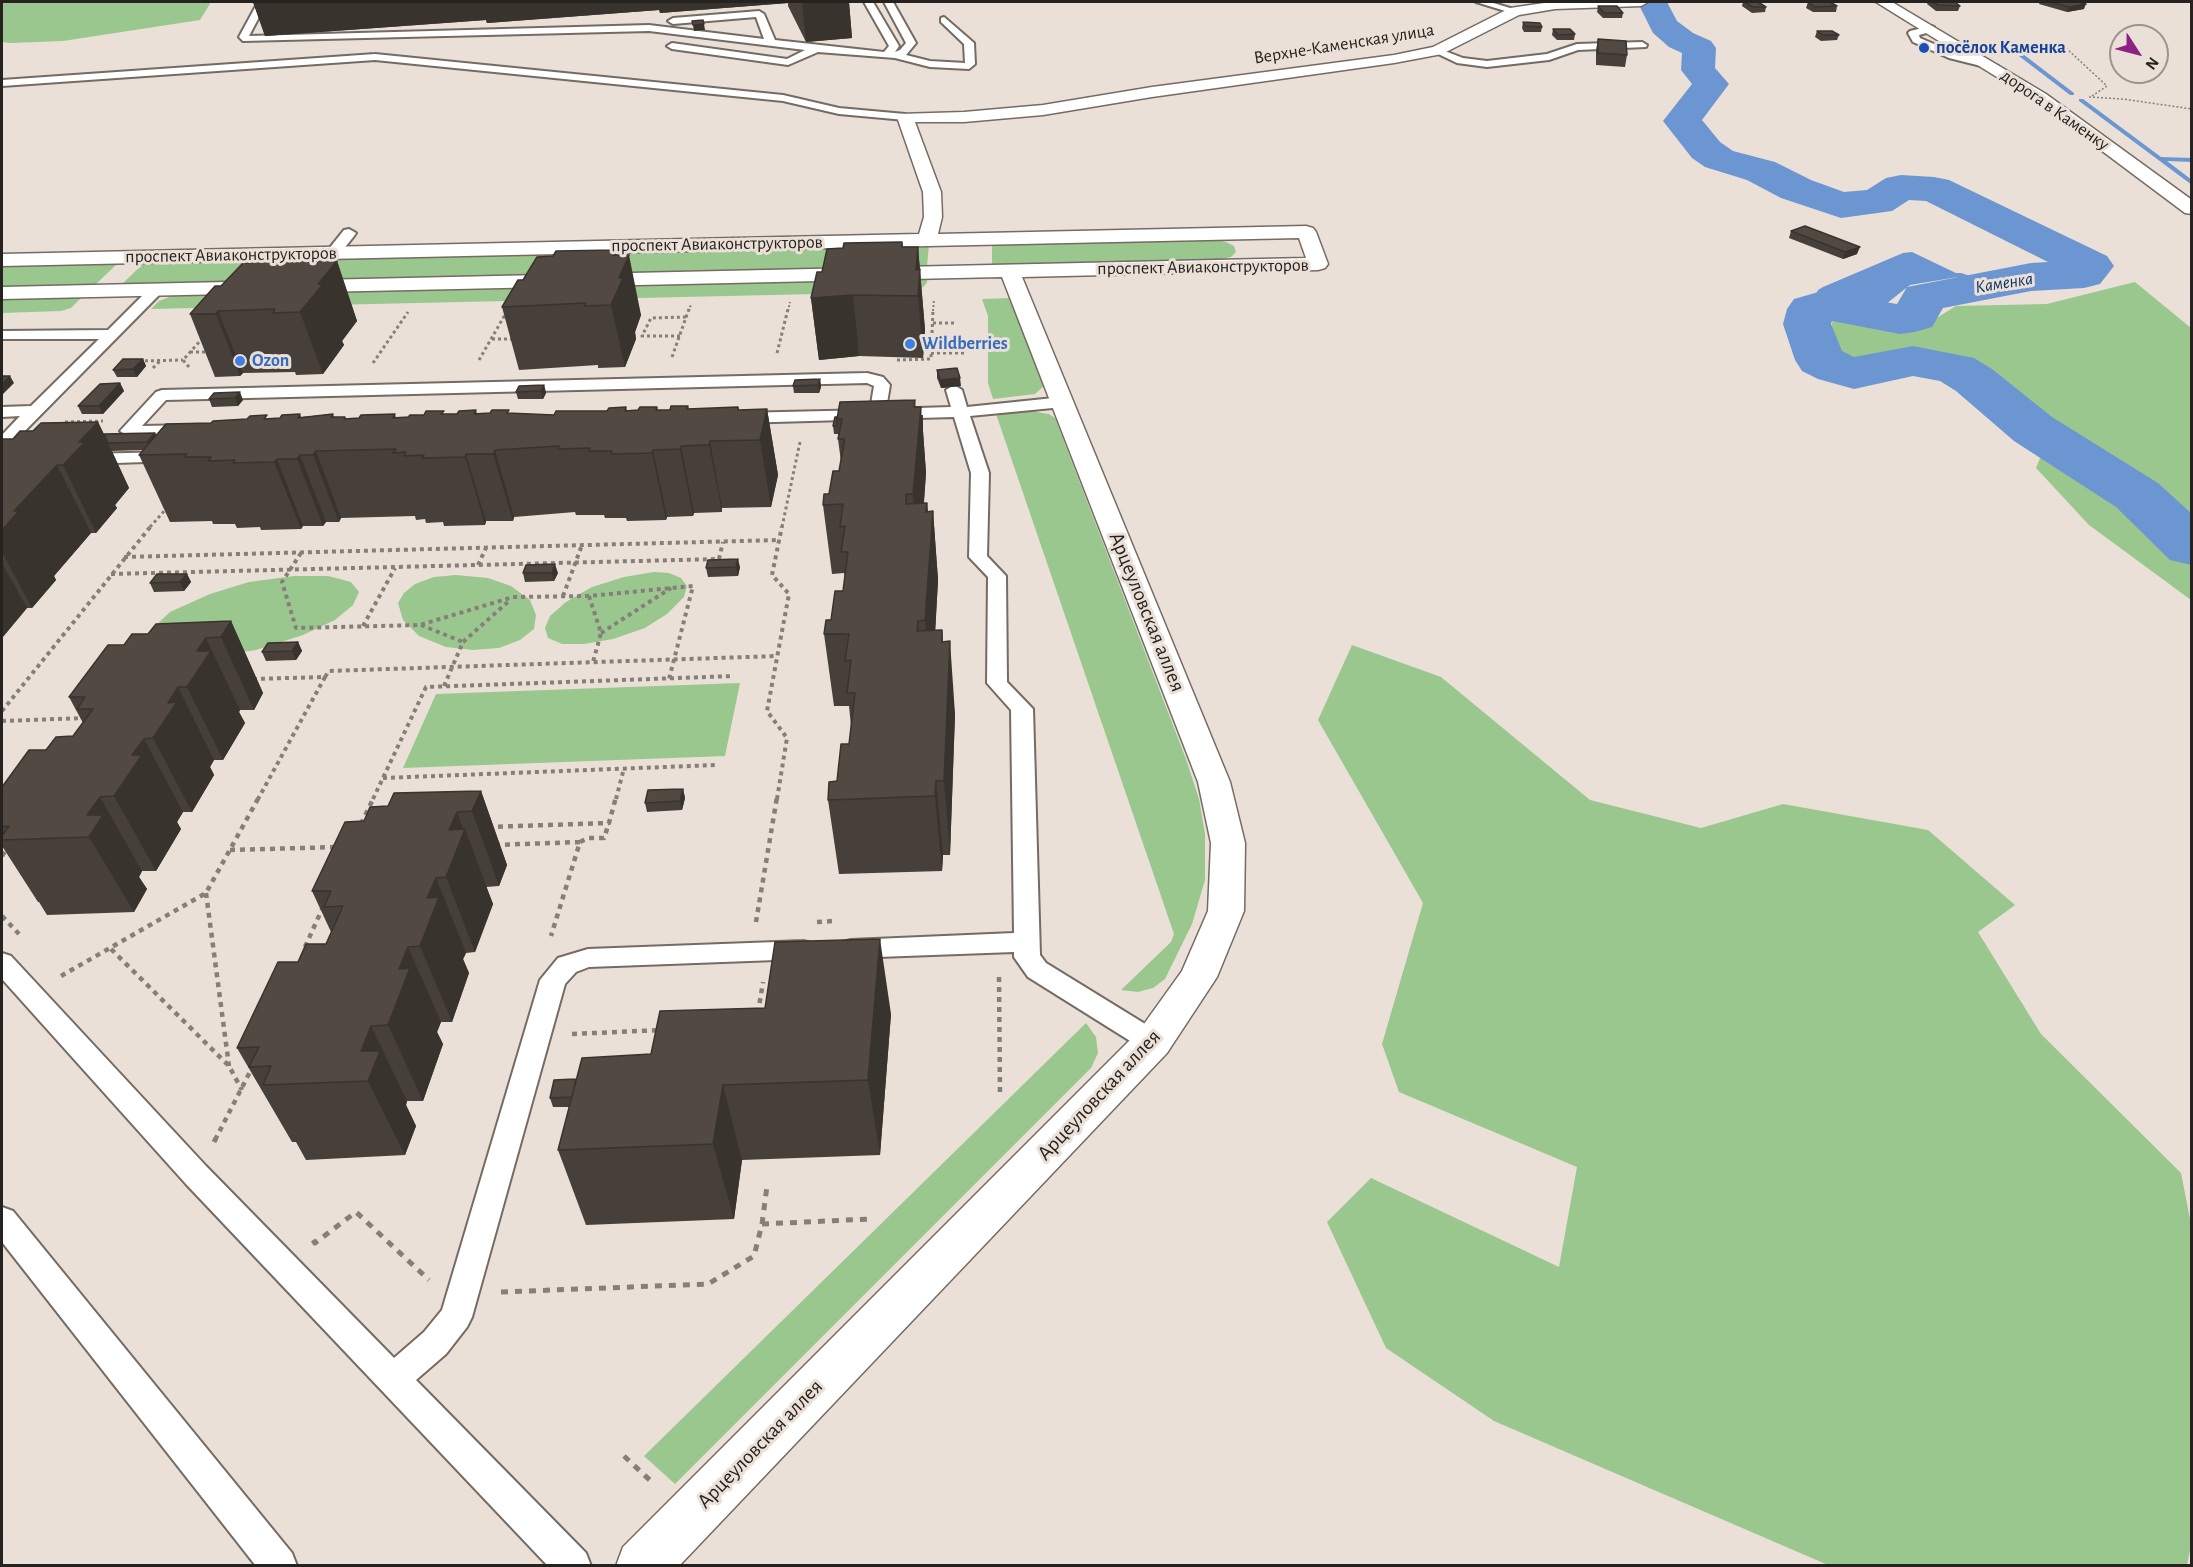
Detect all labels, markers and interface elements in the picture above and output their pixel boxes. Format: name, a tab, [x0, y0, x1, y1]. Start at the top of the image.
street label: Верхне-Каменская улица	[1252, 19, 1436, 69]
north arrow	[2109, 24, 2169, 84]
place label: посёлок Каменка	[1936, 37, 2066, 59]
marker: посёлок Каменка	[1917, 41, 1931, 55]
text: N	[2142, 54, 2162, 73]
street label: дорога в Каменку	[1997, 65, 2113, 155]
street label: проспект Авиаконструкторов	[611, 231, 823, 257]
street label: проспект Авиаконструкторов	[125, 242, 337, 268]
street label: проспект Авиаконструкторов	[1097, 254, 1309, 280]
water label: Каменка	[1974, 268, 2034, 298]
place label: Wildberries	[922, 333, 1008, 355]
marker: Wildberries	[903, 337, 917, 351]
place label: Ozon	[252, 350, 289, 372]
marker: Ozon	[233, 354, 247, 368]
street label: Арцеуловская аллея	[1103, 528, 1191, 696]
street label: Арцеуловская аллея	[1032, 1024, 1166, 1166]
street label: Арцеуловская аллея	[692, 1374, 828, 1514]

